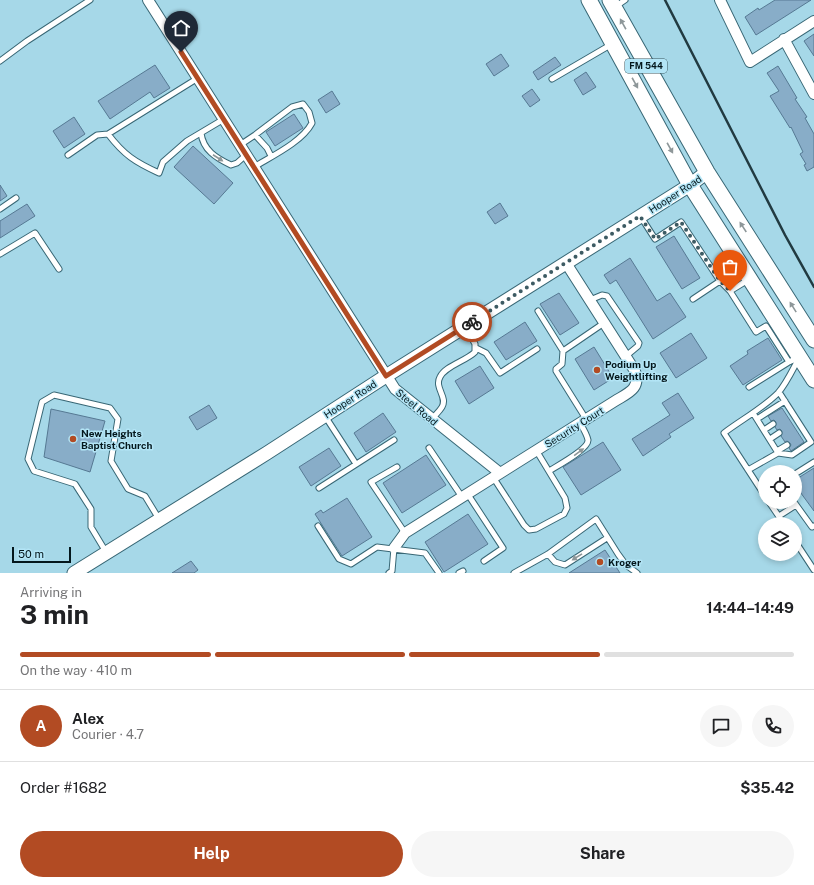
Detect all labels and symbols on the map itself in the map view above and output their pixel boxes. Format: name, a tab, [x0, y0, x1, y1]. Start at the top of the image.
pin	[164, 11, 198, 52]
one-way arrow	[620, 18, 626, 30]
road number: FM 544	[625, 59, 667, 73]
one-way arrow	[631, 78, 638, 89]
one-way arrow	[667, 142, 673, 154]
one-way arrow	[213, 154, 224, 162]
street label: Hooper Road	[646, 172, 704, 216]
one-way arrow	[739, 221, 746, 233]
pin	[713, 250, 747, 291]
one-way arrow	[790, 301, 797, 313]
courier	[452, 302, 492, 342]
place label: Podium Up Weightlifting	[605, 358, 668, 382]
marker: Podium Up Weightlifting	[592, 365, 602, 375]
street label: Hooper Road	[321, 377, 379, 421]
street label: Steel Road	[394, 386, 440, 428]
street label: Security Court	[542, 404, 606, 450]
place label: New Heights Baptist Church	[81, 427, 153, 451]
marker: New Heights Baptist Church	[68, 434, 78, 444]
one-way arrow	[573, 448, 584, 456]
scale bar	[12, 545, 71, 564]
one-way arrow	[572, 553, 582, 561]
place label: Kroger	[608, 556, 641, 568]
marker: Kroger	[595, 557, 605, 567]

